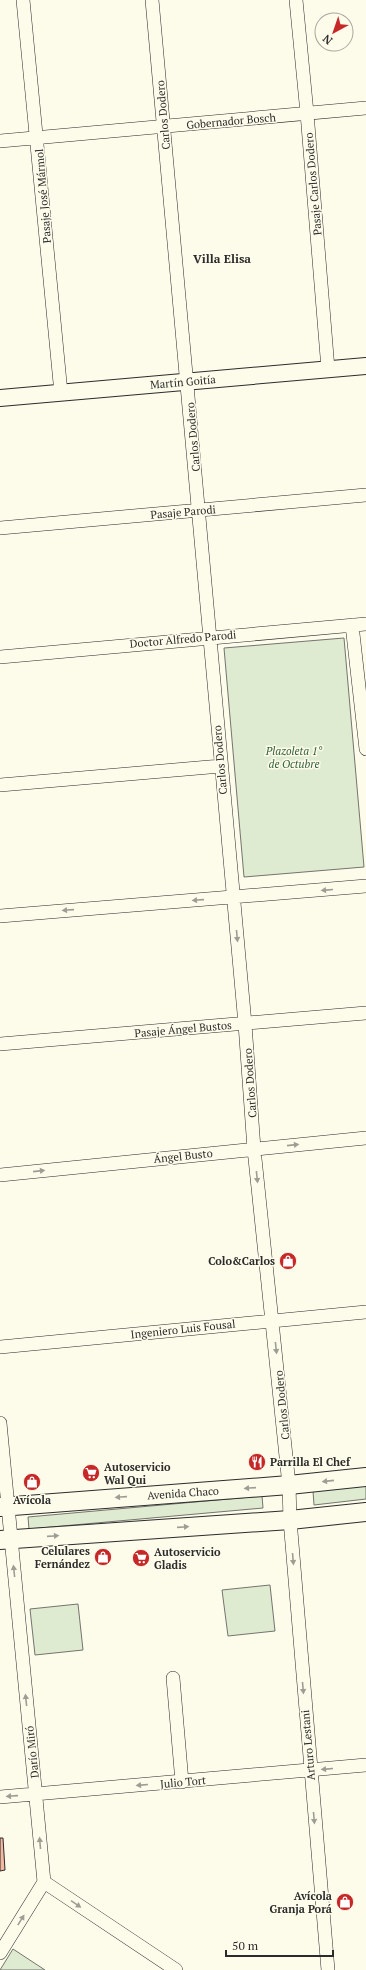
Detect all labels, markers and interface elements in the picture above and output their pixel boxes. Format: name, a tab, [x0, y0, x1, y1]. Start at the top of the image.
north arrow	[314, 12, 354, 52]
text: N	[319, 31, 335, 48]
street label: Carlos Dodero	[153, 80, 173, 150]
street label: Gobernador Bosch	[186, 110, 277, 132]
street label: Pasaje Carlos Dodero	[302, 132, 324, 236]
street label: Pasaje José Mármol	[32, 148, 54, 244]
district label: Villa Elisa	[193, 251, 251, 266]
street label: Martín Goitía	[150, 372, 217, 392]
street label: Carlos Dodero	[183, 402, 203, 472]
street label: Pasaje Parodi	[150, 502, 216, 522]
street label: Doctor Alfredo Parodi	[129, 627, 237, 651]
street label: Carlos Dodero	[210, 725, 230, 795]
park label: Plazoleta 1° de Octubre	[265, 744, 323, 771]
one-way arrow	[321, 886, 333, 893]
one-way arrow	[192, 897, 204, 904]
one-way arrow	[62, 907, 74, 914]
one-way arrow	[234, 930, 240, 942]
street label: Pasaje Ángel Bustos	[134, 1018, 233, 1040]
street label: Carlos Dodero	[241, 1048, 259, 1118]
one-way arrow	[287, 1142, 299, 1148]
street label: Ángel Busto	[153, 1146, 213, 1166]
one-way arrow	[33, 1168, 45, 1174]
one-way arrow	[254, 1171, 261, 1183]
shop icon: Colo&Carlos	[278, 1251, 298, 1271]
place label: Colo&Carlos	[208, 1254, 275, 1268]
street label: Ingeniero Luis Fousal	[130, 1317, 236, 1341]
one-way arrow	[273, 1342, 279, 1354]
street label: Carlos Dodero	[271, 1370, 293, 1440]
restaurant icon: Parrilla El Chef	[247, 1452, 267, 1472]
place label: Parrilla El Chef	[270, 1455, 351, 1469]
place label: Autoservicio Wal Qui	[104, 1460, 171, 1487]
supermarket icon: Autoservicio Wal Qui	[81, 1463, 101, 1483]
shop icon: Avícola	[22, 1472, 42, 1492]
one-way arrow	[322, 1478, 334, 1484]
street label: Avenida Chaco	[147, 1484, 219, 1502]
one-way arrow	[244, 1484, 256, 1491]
place label: Avícola	[13, 1493, 51, 1507]
one-way arrow	[115, 1494, 127, 1501]
one-way arrow	[177, 1524, 189, 1531]
one-way arrow	[47, 1533, 59, 1540]
place label: Celulares Fernández	[35, 1544, 90, 1571]
place label: Autoservicio Gladis	[154, 1545, 221, 1572]
shop icon: Celulares Fernández	[93, 1547, 113, 1567]
supermarket icon: Autoservicio Gladis	[131, 1548, 151, 1568]
one-way arrow	[289, 1553, 296, 1565]
one-way arrow	[10, 1565, 17, 1577]
one-way arrow	[300, 1682, 307, 1694]
one-way arrow	[23, 1694, 30, 1706]
street label: Arturo Lestani	[298, 1709, 318, 1781]
street label: Darío Miró	[22, 1725, 42, 1779]
one-way arrow	[321, 1765, 333, 1772]
street label: Julio Tort	[160, 1773, 206, 1791]
one-way arrow	[136, 1782, 148, 1789]
one-way arrow	[6, 1793, 18, 1800]
one-way arrow	[311, 1812, 318, 1824]
one-way arrow	[37, 1837, 44, 1849]
place label: Avícola Granja Porá	[270, 1889, 332, 1916]
shop icon: Avícola Granja Porá	[335, 1892, 355, 1912]
one-way arrow	[71, 1900, 81, 1908]
one-way arrow	[17, 1914, 24, 1926]
scale bar	[226, 1932, 333, 1958]
text: 50 m	[232, 1938, 259, 1953]

